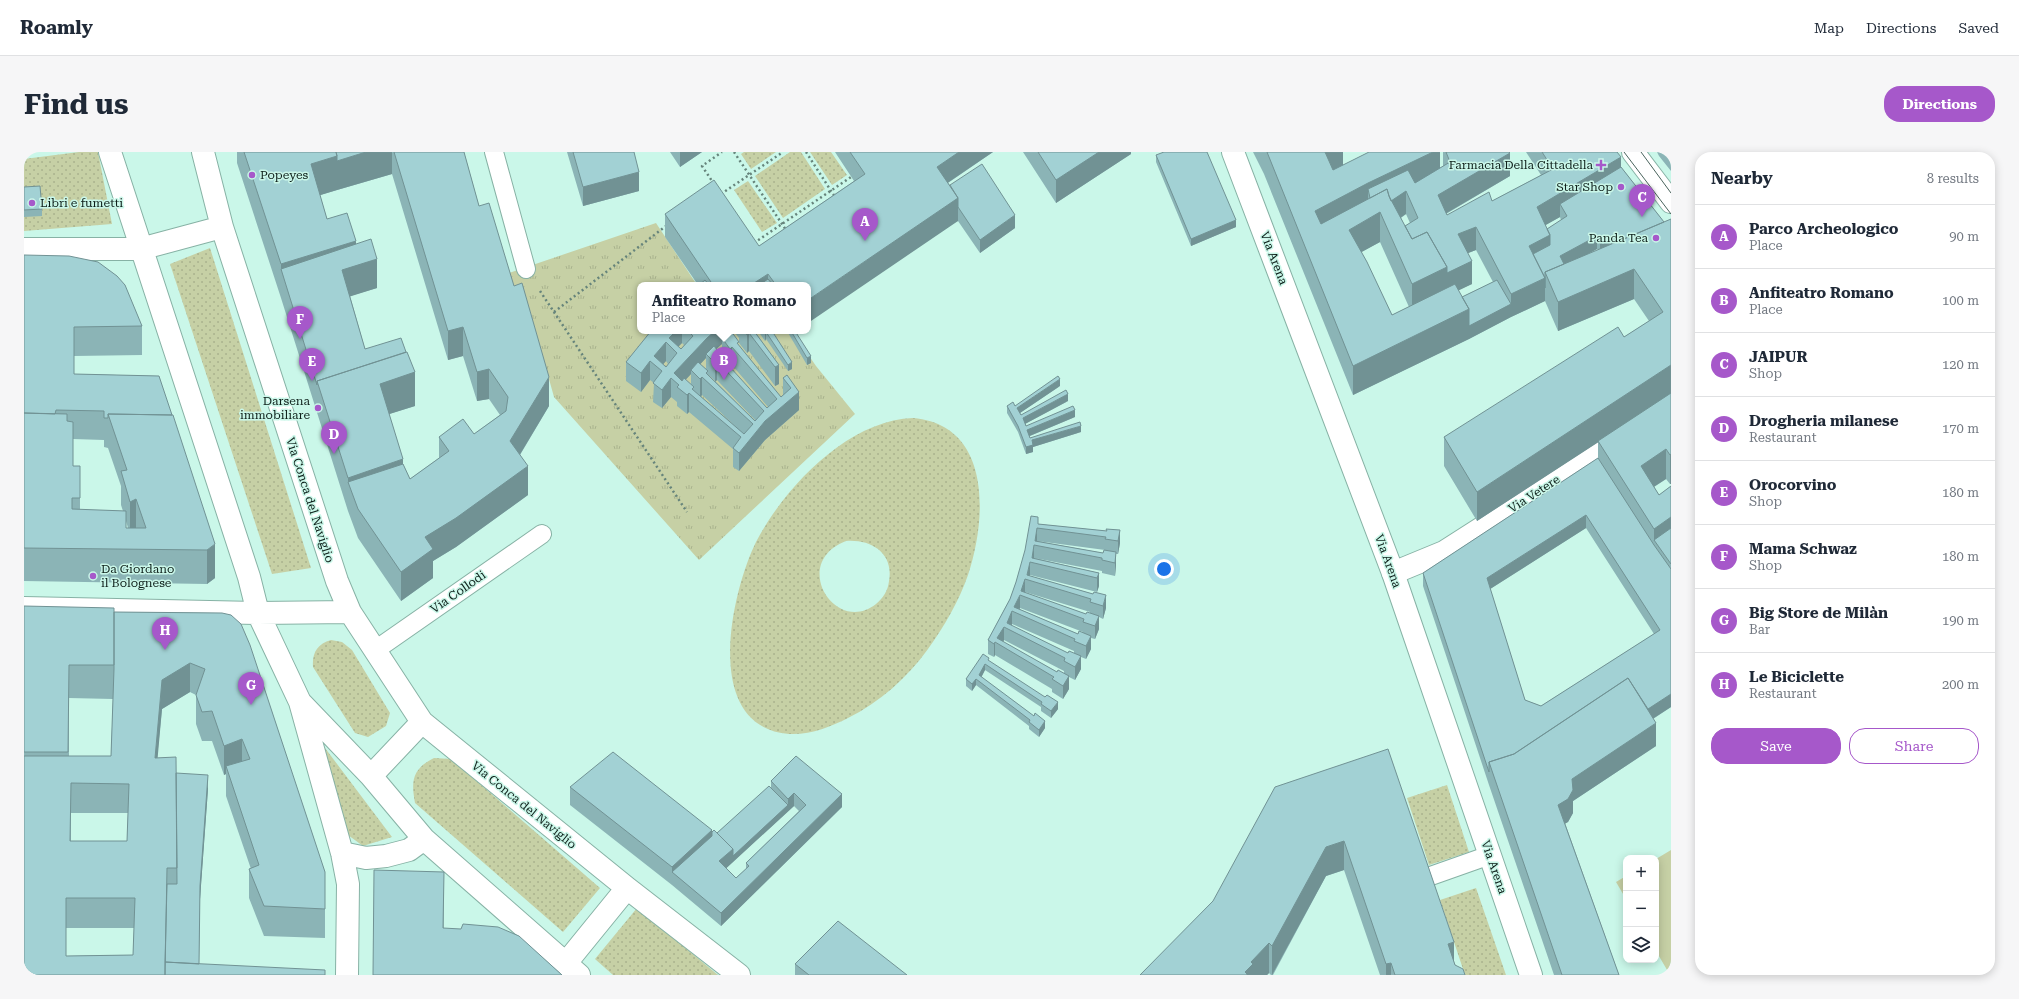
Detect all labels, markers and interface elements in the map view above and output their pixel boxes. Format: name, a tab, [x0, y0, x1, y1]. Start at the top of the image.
text: Roamly	[20, 16, 93, 39]
text: Map	[1814, 20, 1844, 36]
text: Directions	[1866, 20, 1936, 36]
text: Saved	[1958, 20, 1999, 36]
button: Directions	[1884, 86, 1995, 122]
text: Find us	[24, 88, 128, 121]
place label: Farmacia Della Cittadella	[1449, 158, 1593, 172]
marker: Farmacia Della Cittadella	[1596, 160, 1606, 170]
place label: Popeyes	[260, 168, 309, 182]
text: Nearby	[1711, 168, 1773, 188]
marker: Popeyes	[247, 170, 257, 180]
text: 8 results	[1927, 171, 1979, 186]
place label: Star Shop	[1556, 180, 1613, 194]
marker: Star Shop	[1616, 182, 1626, 192]
pin: C	[1629, 184, 1655, 217]
place label: Libri e fumetti	[40, 196, 123, 210]
marker: Libri e fumetti	[27, 198, 37, 208]
pin: A	[852, 208, 878, 241]
text: Parco Archeologico	[1749, 220, 1899, 238]
street label: Via Arena	[1257, 229, 1291, 287]
text: A	[1719, 229, 1729, 244]
text: 90 m	[1949, 229, 1979, 244]
place label: Panda Tea	[1589, 231, 1648, 245]
marker: Panda Tea	[1651, 233, 1661, 243]
text: Place	[1749, 238, 1783, 253]
popup	[637, 282, 811, 334]
text: Anfiteatro Romano	[1749, 284, 1894, 302]
text: Anfiteatro Romano	[652, 292, 796, 310]
text: B	[1719, 293, 1729, 308]
text: 100 m	[1942, 293, 1979, 308]
text: Place	[1749, 302, 1783, 317]
pin: F	[287, 306, 313, 339]
text: Place	[652, 310, 685, 325]
pin: B	[711, 347, 737, 380]
pin: E	[299, 348, 325, 381]
text: JAIPUR	[1749, 348, 1808, 366]
text: C	[1719, 357, 1729, 372]
text: 120 m	[1942, 357, 1979, 372]
text: Shop	[1749, 366, 1782, 381]
place label: Darsena immobiliare	[240, 394, 310, 422]
marker: Darsena immobiliare	[313, 403, 323, 413]
text: Drogheria milanese	[1749, 412, 1899, 430]
pin: D	[321, 421, 347, 454]
text: D	[1719, 421, 1729, 436]
text: 170 m	[1942, 421, 1979, 436]
text: Restaurant	[1749, 430, 1817, 445]
street label: Via Conca del Naviglio	[283, 436, 337, 564]
street label: Via Vetere	[1506, 472, 1563, 516]
text: Orocorvino	[1749, 476, 1836, 494]
text: E	[1720, 485, 1728, 500]
text: 180 m	[1942, 485, 1979, 500]
text: Shop	[1749, 494, 1782, 509]
street label: Via Arena	[1372, 532, 1404, 590]
text: Mama Schwaz	[1749, 540, 1857, 558]
text: F	[1720, 549, 1728, 564]
text: 180 m	[1942, 549, 1979, 564]
text: Shop	[1749, 558, 1782, 573]
your location	[1154, 559, 1174, 579]
place label: Da Giordano il Bolognese	[101, 562, 174, 590]
street label: Via Collodi	[428, 568, 488, 616]
marker: Da Giordano il Bolognese	[88, 571, 98, 581]
text: Big Store de Milàn	[1749, 604, 1888, 622]
text: G	[1719, 613, 1729, 628]
text: 190 m	[1942, 613, 1979, 628]
pin: H	[152, 617, 178, 650]
text: Bar	[1749, 622, 1770, 637]
text: Le Biciclette	[1749, 668, 1844, 686]
pin: G	[238, 672, 264, 705]
text: H	[1719, 677, 1729, 692]
text: 200 m	[1942, 677, 1979, 692]
text: Restaurant	[1749, 686, 1817, 701]
button: Save	[1711, 728, 1841, 764]
button: Share	[1849, 728, 1979, 764]
street label: Via Conca del Naviglio	[469, 758, 579, 852]
street label: Via Arena	[1478, 838, 1510, 896]
map controls	[1623, 855, 1659, 963]
button: +	[1623, 855, 1659, 891]
button: −	[1623, 891, 1659, 927]
button: layers	[1623, 927, 1659, 963]

